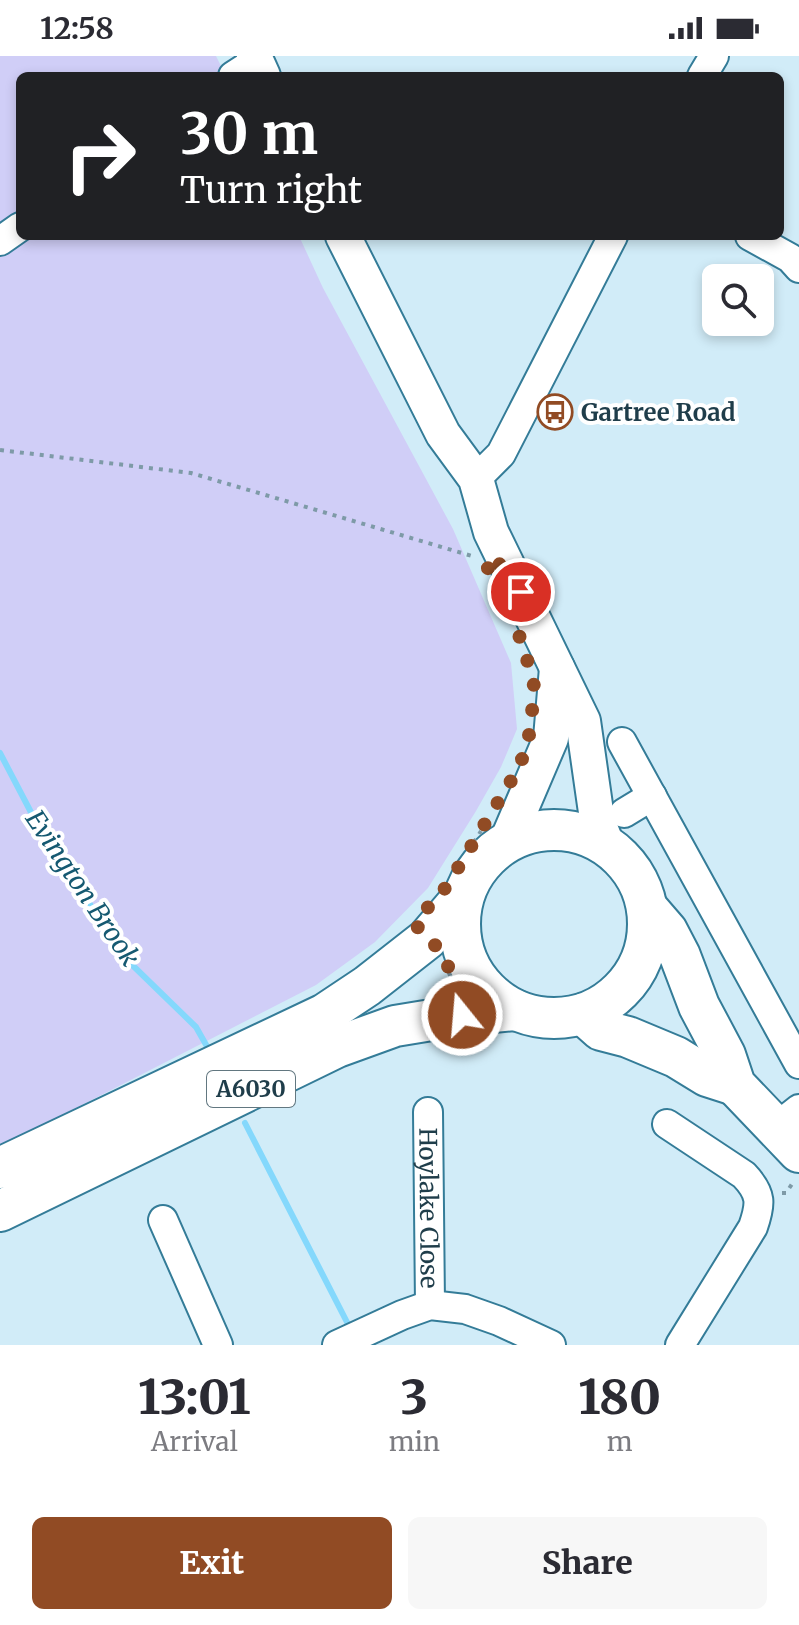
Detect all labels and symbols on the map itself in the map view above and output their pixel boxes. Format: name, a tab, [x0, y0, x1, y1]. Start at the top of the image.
bus stop icon: Gartree Road	[536, 393, 574, 431]
place label: Gartree Road	[581, 397, 736, 428]
pin	[487, 558, 555, 626]
water label: Evington Brook	[19, 804, 147, 972]
position arrow	[420, 973, 504, 1057]
road number: A6030	[207, 1071, 295, 1107]
street label: Hoylake Close	[413, 1127, 445, 1289]

